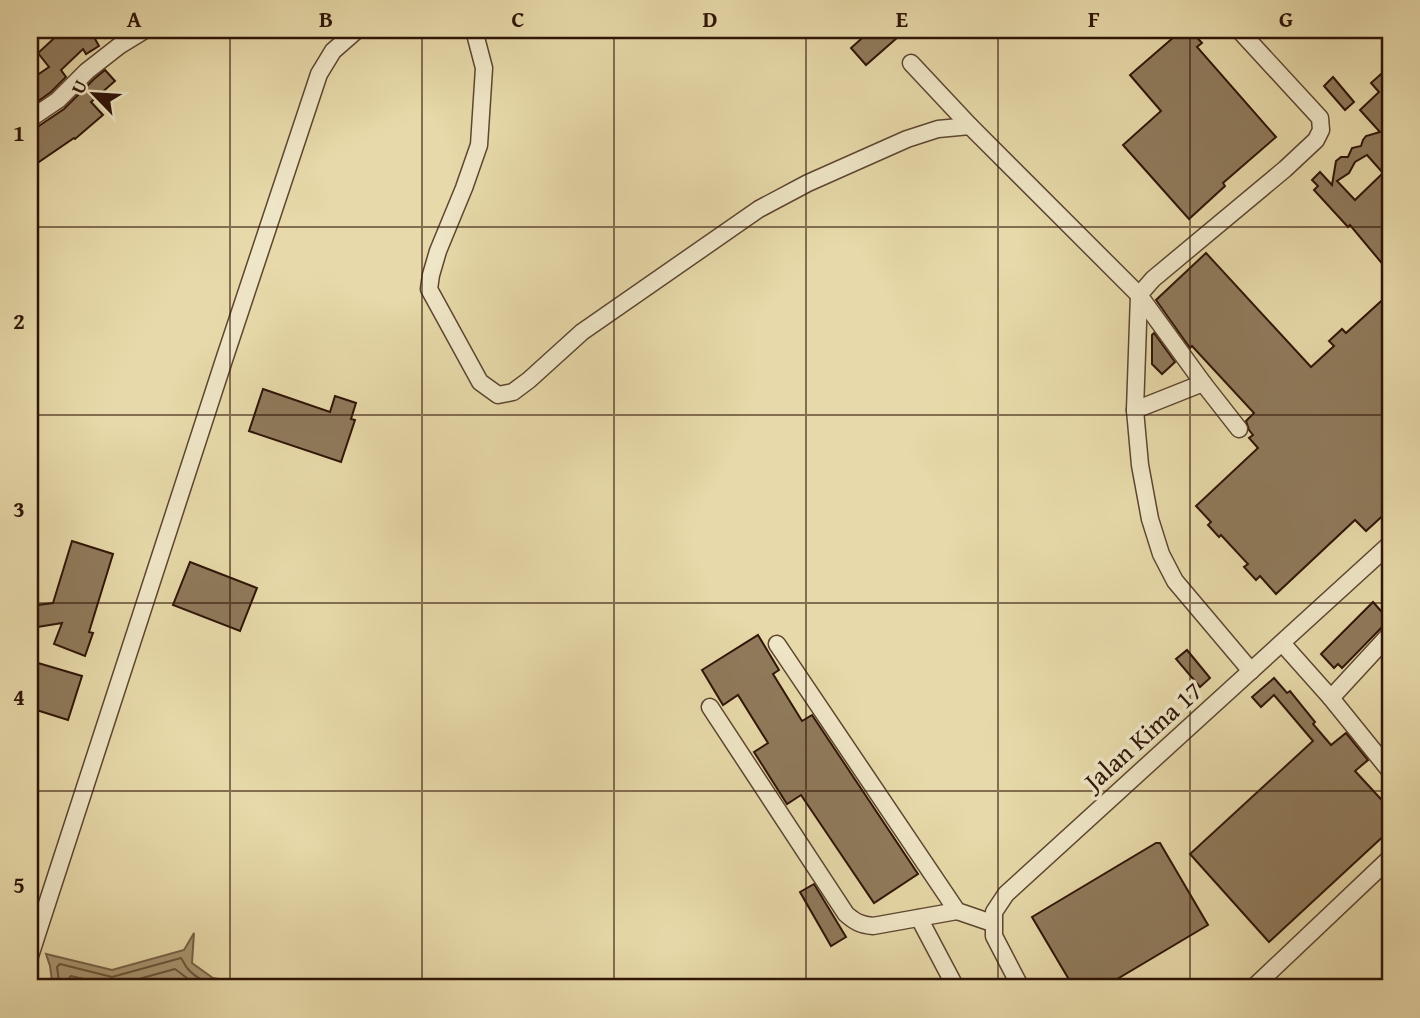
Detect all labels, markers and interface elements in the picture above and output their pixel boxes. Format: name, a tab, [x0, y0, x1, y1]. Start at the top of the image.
text: A	[127, 2, 142, 35]
text: B	[319, 2, 333, 35]
text: C	[511, 2, 525, 35]
text: D	[703, 2, 718, 35]
text: E	[896, 2, 908, 35]
text: F	[1088, 2, 1100, 35]
text: G	[1279, 2, 1293, 35]
north arrow	[60, 60, 130, 130]
text: U	[63, 75, 94, 99]
text: 1	[13, 116, 25, 149]
text: 2	[13, 304, 25, 337]
text: 3	[13, 492, 25, 525]
street label: Jalan Kima 17	[1073, 672, 1210, 801]
text: 4	[13, 680, 25, 713]
text: 5	[13, 868, 25, 901]

